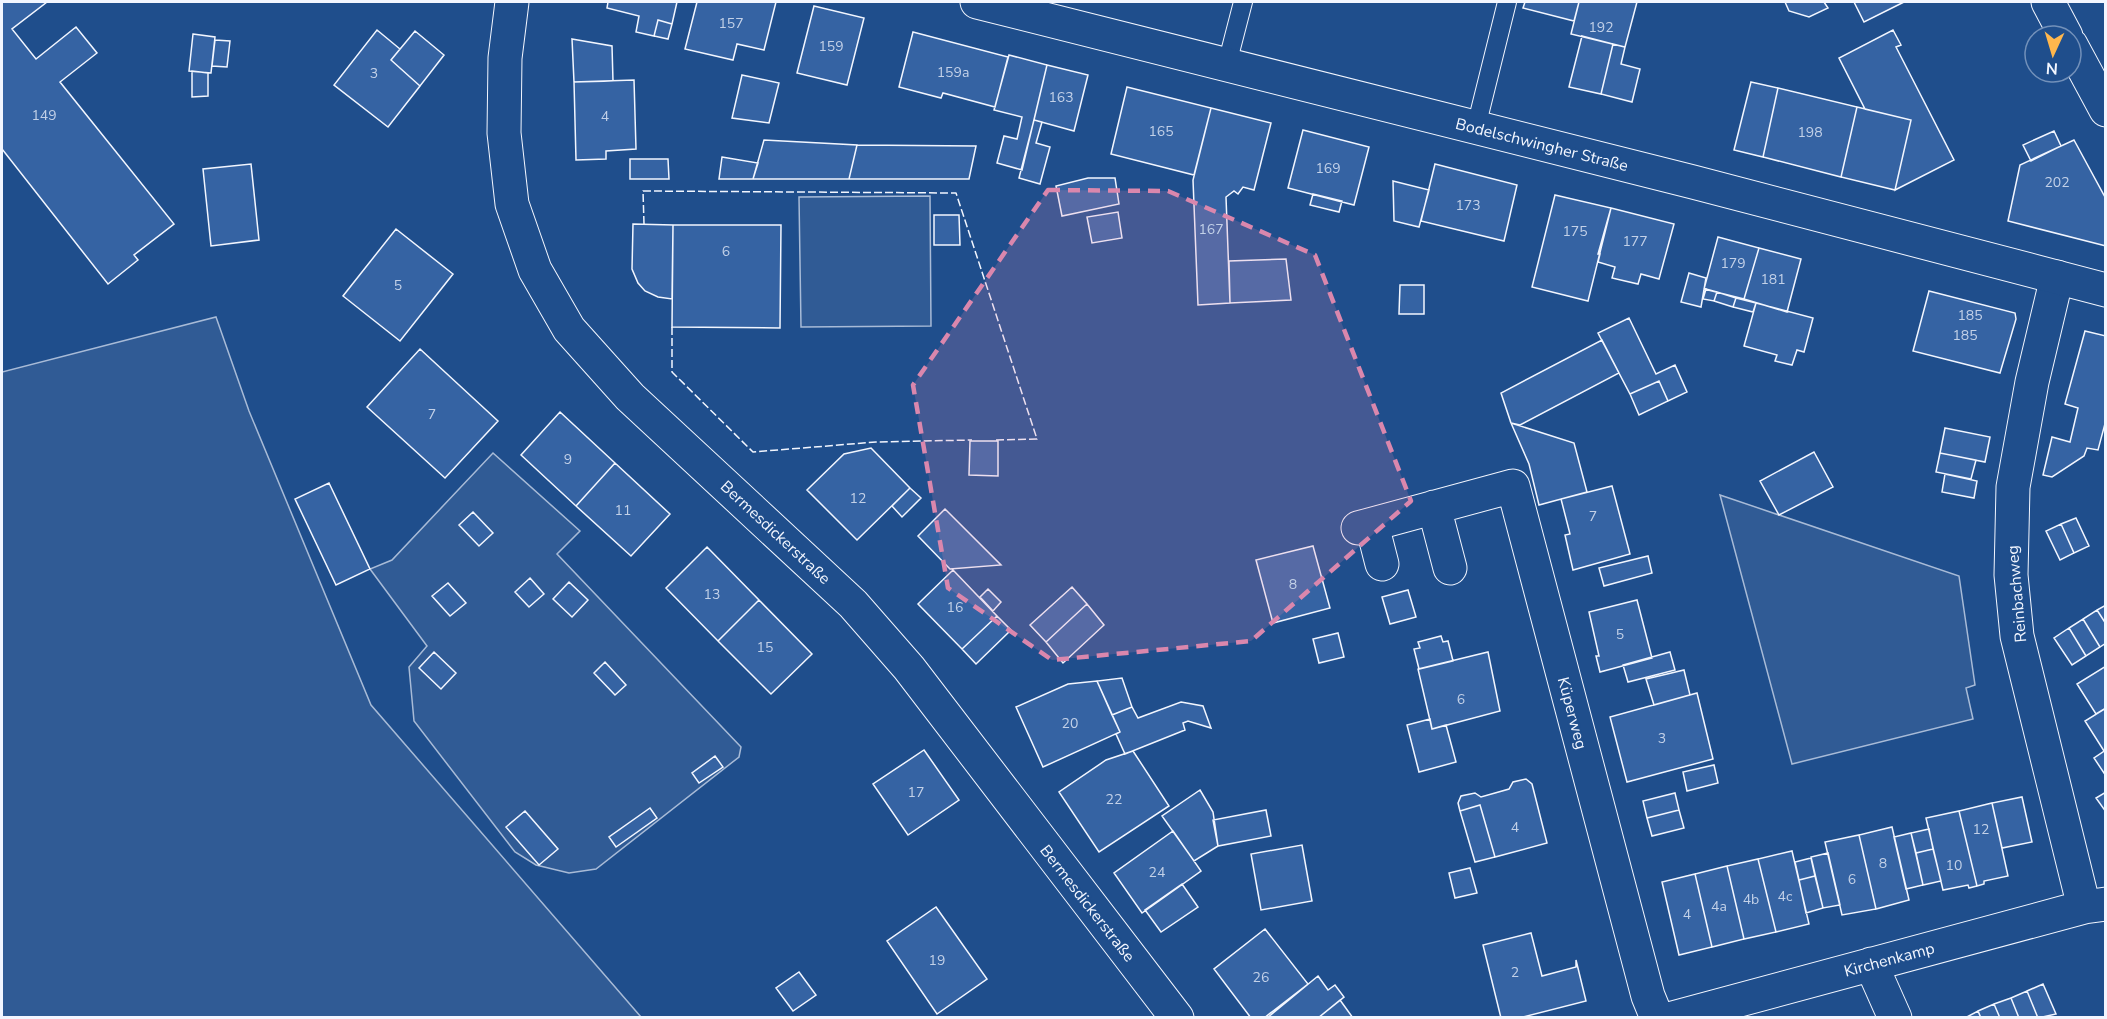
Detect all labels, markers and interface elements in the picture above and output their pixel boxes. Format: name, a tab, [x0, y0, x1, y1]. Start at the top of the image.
house number: 157	[718, 14, 744, 33]
house number: 192	[1588, 18, 1614, 37]
north arrow	[2023, 24, 2083, 84]
house number: 159	[818, 37, 844, 56]
text: N	[2045, 57, 2059, 79]
house number: 159a	[937, 63, 969, 82]
house number: 3	[370, 64, 378, 83]
house number: 163	[1048, 88, 1074, 107]
house number: 149	[31, 106, 57, 125]
house number: 4	[601, 107, 609, 126]
street label: Bodelschwingher Straße	[1453, 113, 1630, 177]
house number: 165	[1148, 122, 1174, 141]
house number: 198	[1797, 123, 1823, 142]
house number: 169	[1315, 159, 1341, 178]
house number: 202	[2044, 173, 2070, 192]
house number: 173	[1455, 196, 1481, 215]
house number: 167	[1198, 220, 1224, 239]
house number: 175	[1562, 222, 1588, 241]
house number: 177	[1622, 232, 1648, 251]
house number: 6	[722, 242, 730, 261]
house number: 179	[1720, 254, 1746, 273]
house number: 181	[1760, 270, 1786, 289]
house number: 5	[394, 276, 402, 295]
house number: 185	[1957, 306, 1983, 325]
house number: 185	[1952, 326, 1978, 345]
house number: 7	[428, 405, 436, 424]
house number: 9	[564, 450, 572, 469]
street label: Bermesdickerstraße	[716, 476, 835, 590]
house number: 12	[850, 489, 866, 508]
house number: 11	[615, 501, 631, 520]
house number: 7	[1589, 507, 1597, 526]
street label: Reinbachweg	[2002, 544, 2032, 643]
house number: 8	[1289, 575, 1297, 594]
house number: 13	[704, 585, 720, 604]
house number: 16	[947, 598, 963, 617]
house number: 5	[1616, 625, 1624, 644]
house number: 15	[757, 638, 773, 657]
street label: Küperweg	[1552, 675, 1592, 752]
house number: 6	[1457, 690, 1465, 709]
house number: 20	[1062, 714, 1078, 733]
house number: 3	[1658, 729, 1666, 748]
house number: 17	[908, 783, 924, 802]
house number: 22	[1106, 790, 1122, 809]
house number: 4	[1511, 818, 1519, 837]
house number: 12	[1973, 820, 1989, 839]
street label: Bermesdickerstraße	[1035, 840, 1140, 967]
house number: 8	[1879, 854, 1887, 873]
house number: 10	[1946, 856, 1962, 875]
house number: 24	[1149, 863, 1165, 882]
house number: 6	[1848, 870, 1856, 889]
house number: 4c	[1778, 887, 1793, 906]
house number: 4b	[1743, 890, 1759, 909]
house number: 4a	[1711, 897, 1727, 916]
house number: 4	[1683, 905, 1691, 924]
street label: Kirchenkamp	[1842, 937, 1937, 983]
house number: 19	[929, 951, 945, 970]
house number: 2	[1511, 963, 1519, 982]
house number: 26	[1253, 968, 1269, 987]

